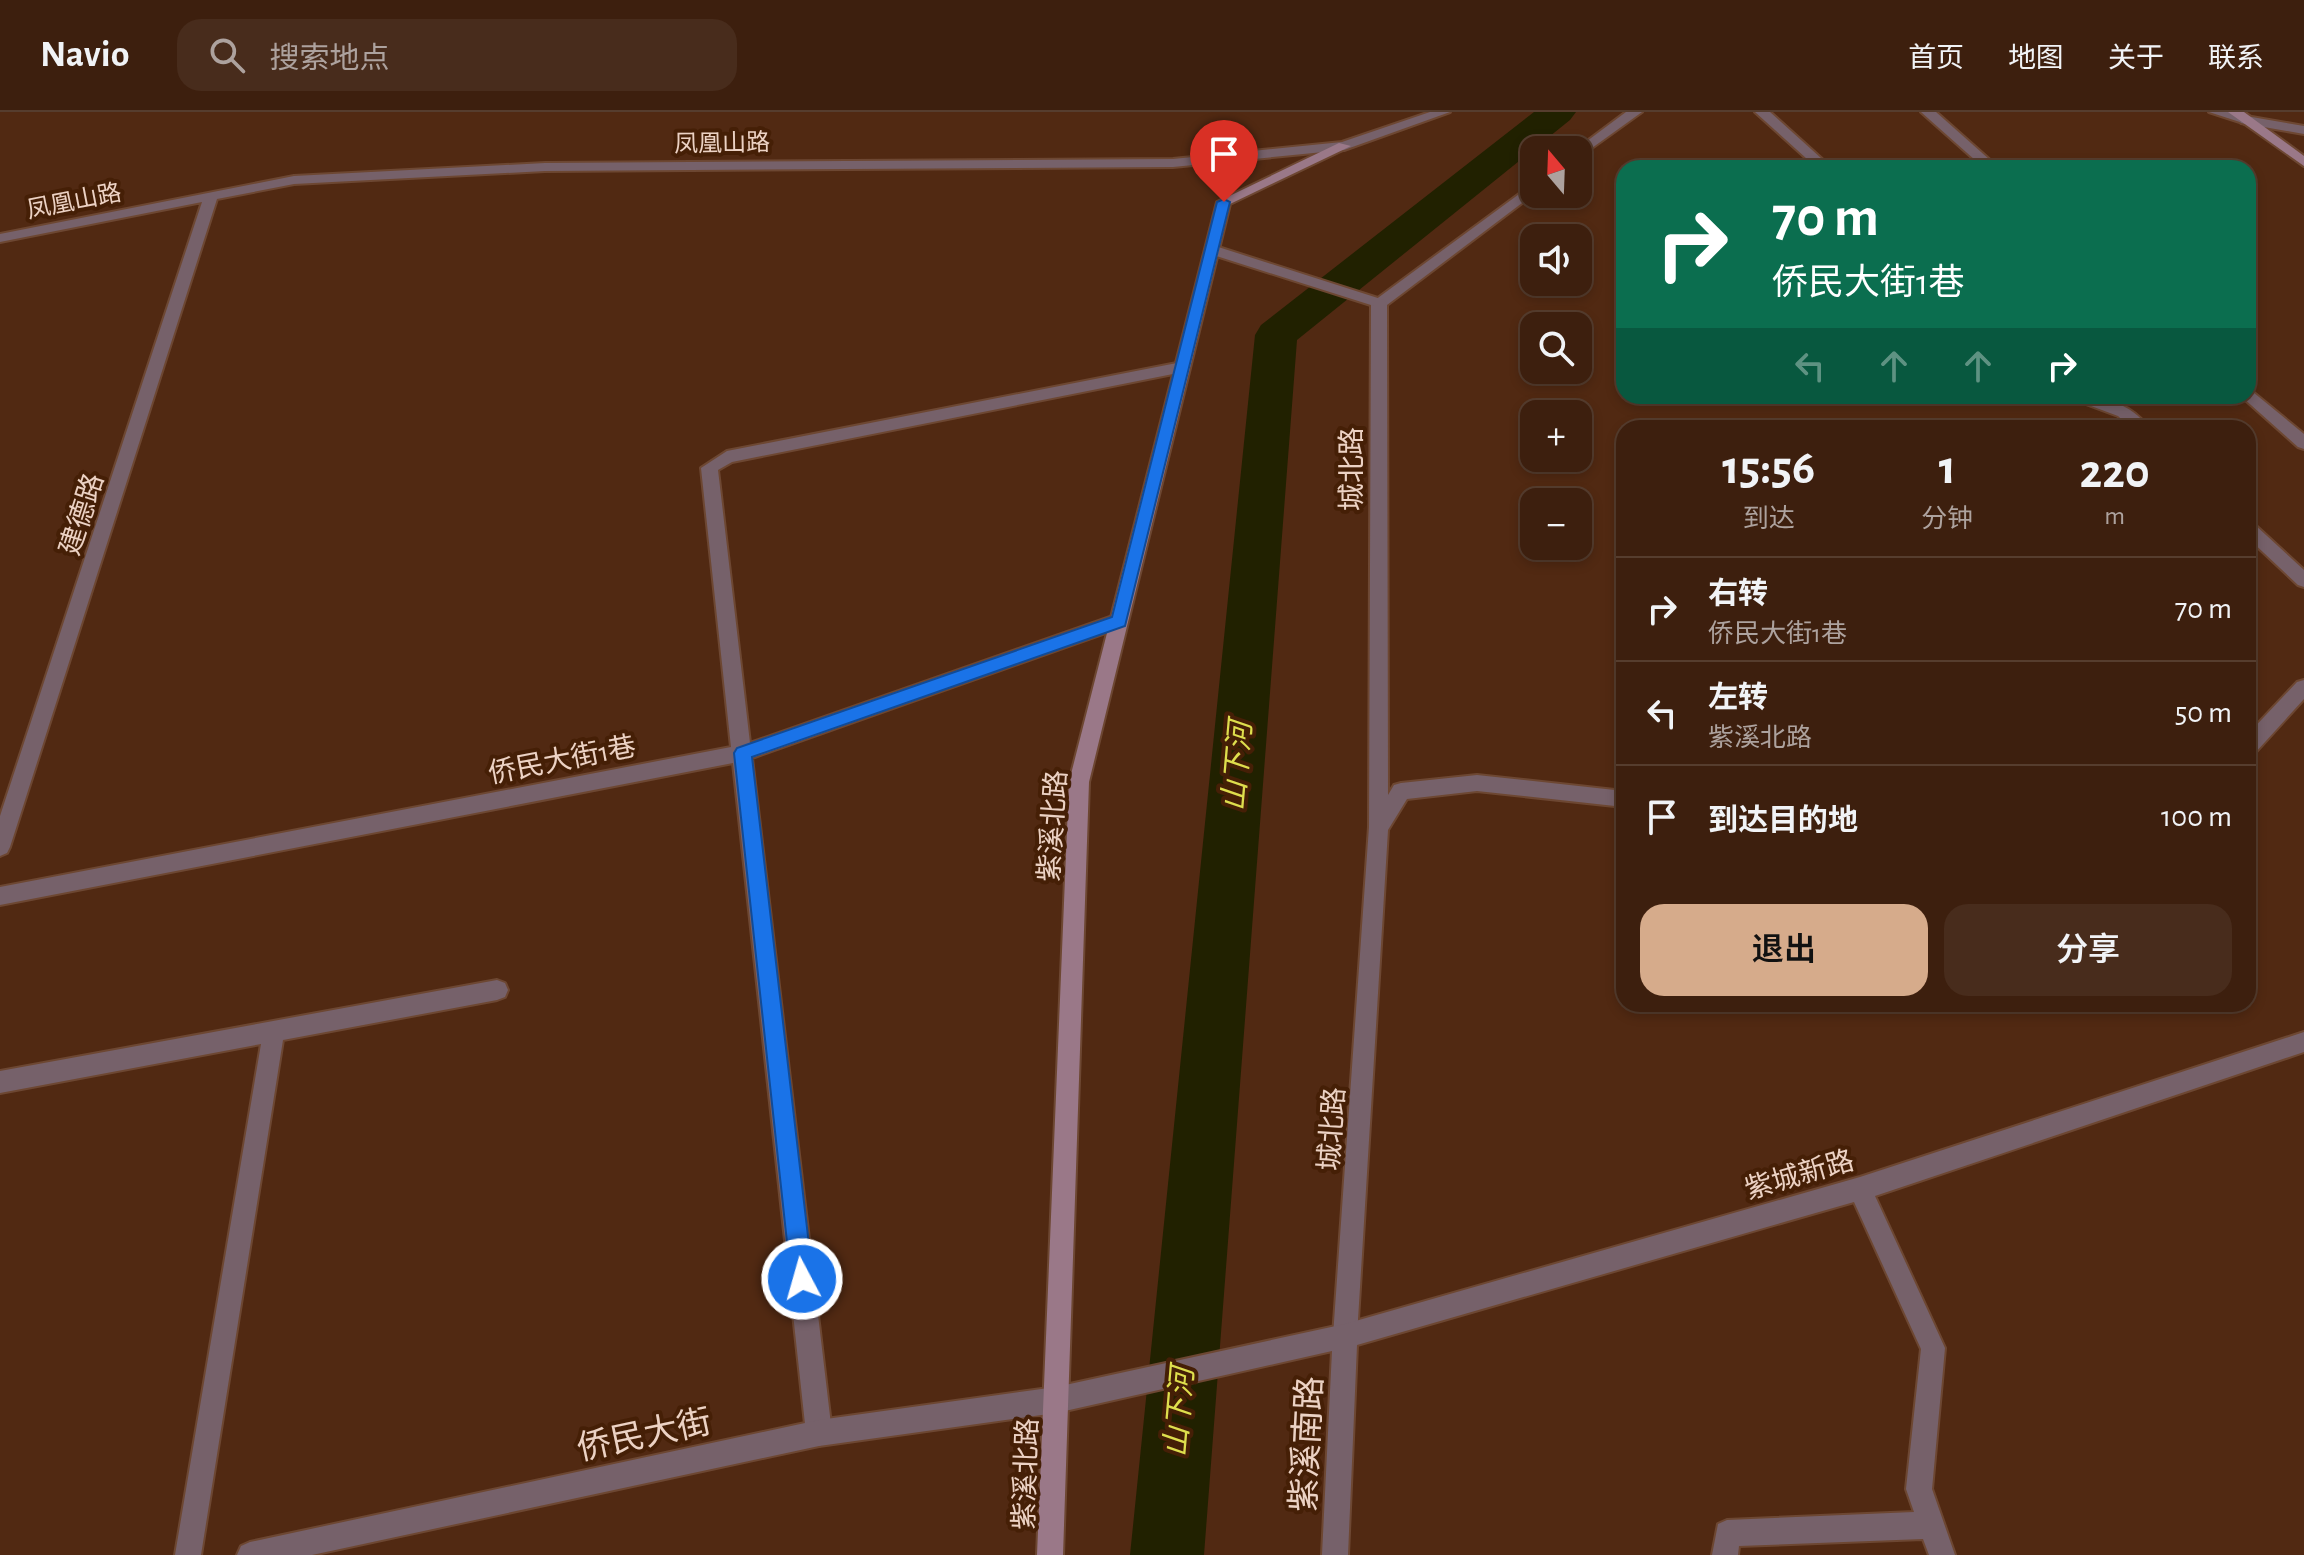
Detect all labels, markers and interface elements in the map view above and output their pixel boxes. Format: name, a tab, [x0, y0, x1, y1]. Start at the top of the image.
search box	[177, 19, 737, 91]
icon: search	[205, 33, 249, 77]
text: Navio	[40, 36, 129, 74]
text: 搜索地点	[269, 44, 389, 74]
text: 首页	[1908, 45, 1964, 73]
text: 地图	[2008, 45, 2064, 73]
text: 关于	[2108, 45, 2164, 73]
text: 联系	[2208, 45, 2264, 73]
pin	[1190, 120, 1258, 202]
street label: 凤凰山路	[674, 129, 770, 157]
icon: arrive	[1202, 132, 1246, 176]
north arrow	[1520, 136, 1592, 208]
map controls	[1520, 136, 1592, 560]
street label: 凤凰山路	[24, 179, 124, 223]
text: 70 m	[1772, 190, 1879, 246]
icon: right	[1640, 192, 1744, 296]
button: sound	[1520, 224, 1592, 296]
text: 侨民大街1巷	[1772, 265, 1964, 301]
button: search	[1520, 312, 1592, 384]
icon: left	[1788, 344, 1832, 388]
icon: ahead	[1872, 344, 1916, 388]
icon: ahead	[1956, 344, 2000, 388]
icon: right	[2040, 344, 2084, 388]
button: +	[1520, 400, 1592, 472]
street label: 城北路	[1337, 427, 1367, 511]
text: 15:56	[1722, 445, 1815, 493]
text: 1	[1939, 445, 1956, 493]
text: 220	[2080, 449, 2150, 497]
street label: 建德路	[55, 470, 109, 559]
button: −	[1520, 488, 1592, 560]
text: m	[2104, 503, 2125, 529]
text: 到达	[1743, 506, 1795, 532]
text: 分钟	[1921, 506, 1973, 532]
text: 右转	[1708, 579, 1768, 609]
icon: right	[1640, 587, 1684, 631]
text: 70 m	[2175, 594, 2232, 624]
text: 侨民大街1巷	[1708, 621, 1847, 647]
text: 左转	[1708, 683, 1768, 713]
icon: left	[1640, 691, 1684, 735]
text: 50 m	[2175, 698, 2232, 728]
water label: 山下河	[1218, 715, 1257, 812]
text: 紫溪北路	[1708, 725, 1812, 751]
street label: 侨民大街1巷	[486, 731, 638, 789]
street label: 紫溪北路	[1034, 769, 1072, 883]
icon: arrive	[1640, 795, 1684, 839]
text: 100 m	[2161, 802, 2232, 832]
text: 到达目的地	[1708, 806, 1858, 836]
button: 退出	[1640, 904, 1928, 996]
button: 分享	[1944, 904, 2232, 996]
street label: 城北路	[1314, 1086, 1350, 1172]
street label: 紫城新路	[1741, 1145, 1857, 1205]
position arrow	[760, 1237, 844, 1321]
water label: 山下河	[1160, 1361, 1199, 1458]
street label: 紫溪南路	[1285, 1375, 1329, 1513]
street label: 侨民大街	[574, 1403, 714, 1467]
street label: 紫溪北路	[1009, 1418, 1043, 1531]

